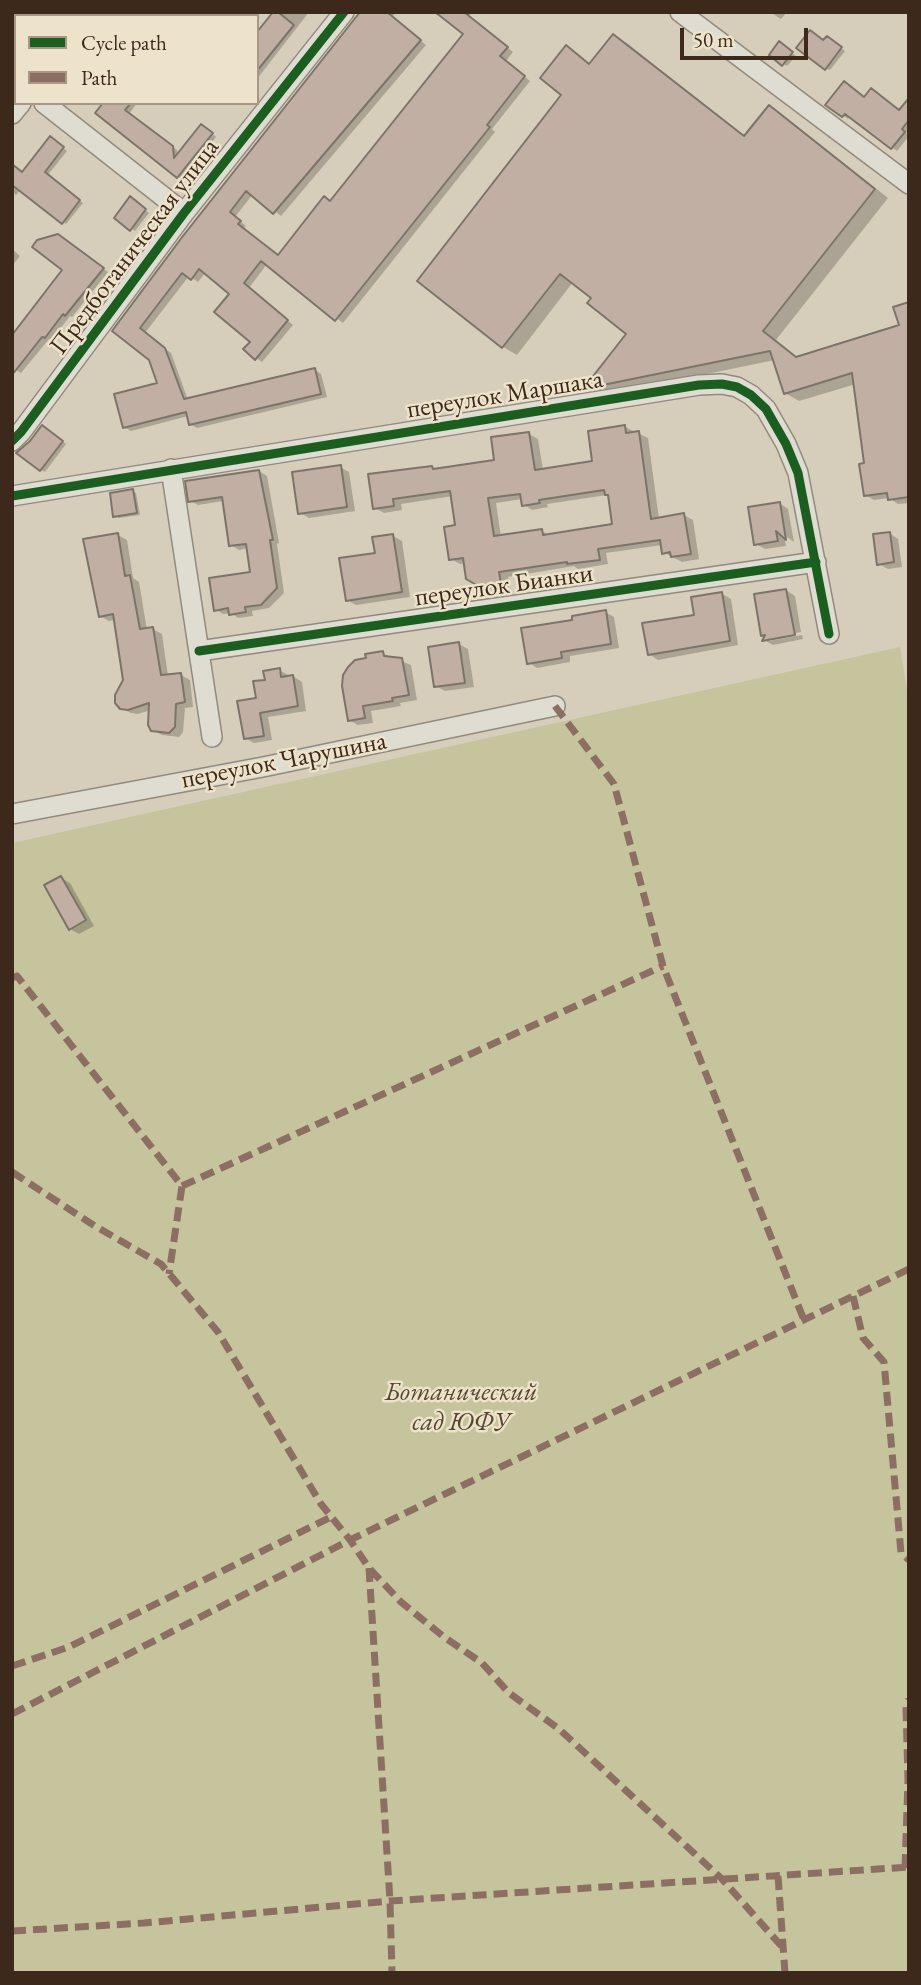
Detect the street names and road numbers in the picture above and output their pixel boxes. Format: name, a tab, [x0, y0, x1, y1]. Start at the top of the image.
street label: Предботаническая улица	[44, 133, 226, 361]
street label: переулок Маршака	[405, 364, 605, 426]
street label: переулок Бианки	[413, 558, 595, 614]
street label: переулок Чарушина	[179, 726, 389, 796]

